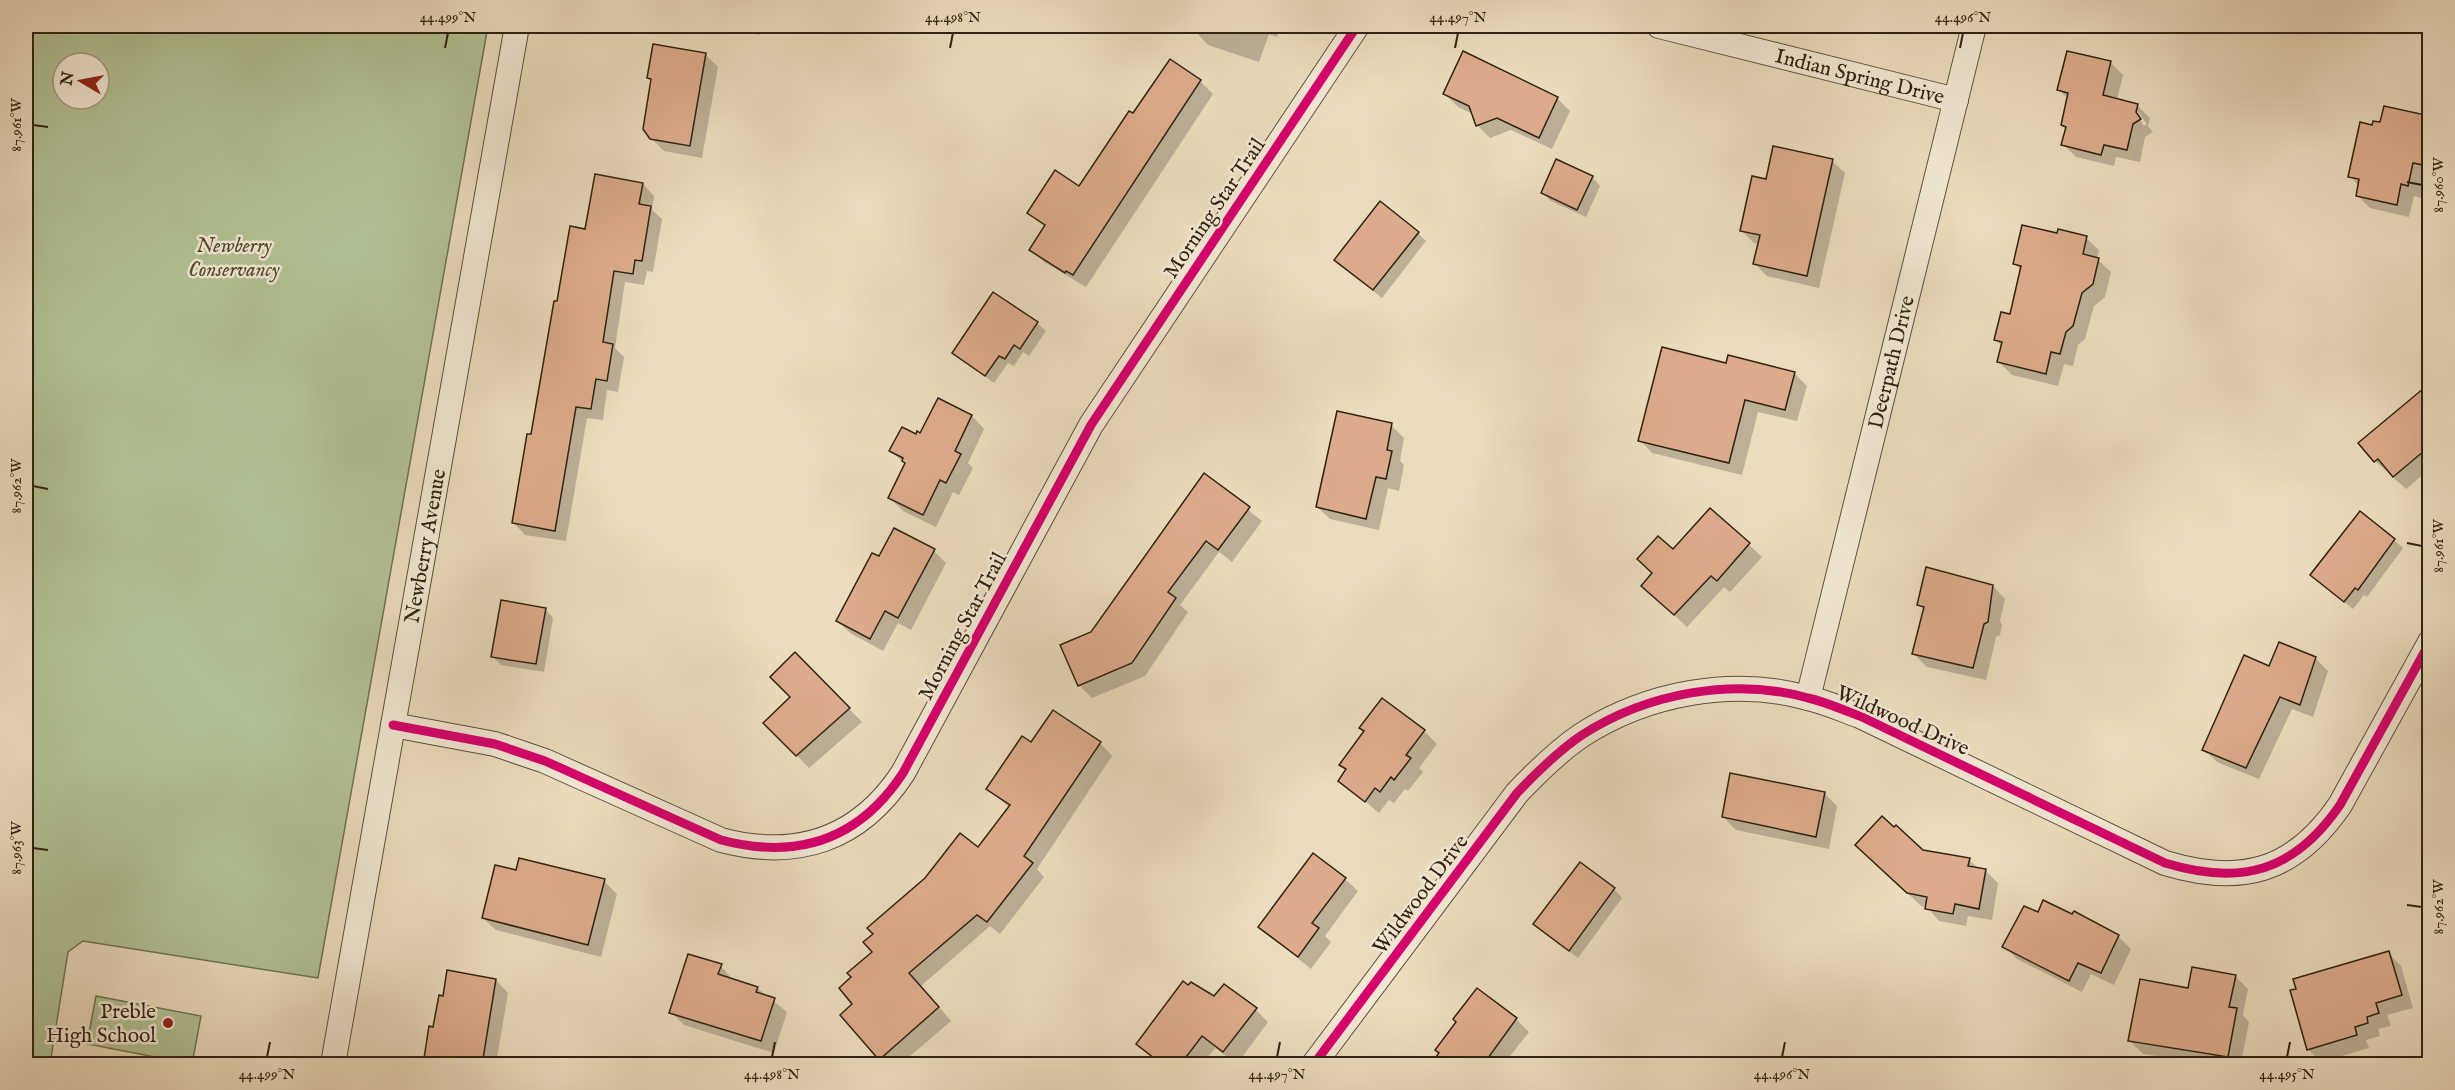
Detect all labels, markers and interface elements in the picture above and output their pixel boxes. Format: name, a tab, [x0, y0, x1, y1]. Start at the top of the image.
text: 44.499°N	[420, 8, 476, 27]
text: 44.498°N	[925, 8, 981, 27]
text: 44.497°N	[1429, 8, 1487, 27]
text: 44.496°N	[1935, 8, 1991, 27]
street label: Indian Spring Drive	[1772, 43, 1947, 112]
north arrow	[51, 51, 111, 111]
text: N	[57, 70, 79, 88]
text: 87.961°W	[7, 98, 26, 152]
street label: Morning Star Trail	[1158, 133, 1272, 284]
text: 87.960°W	[2429, 157, 2448, 213]
park label: Newberry Conservancy	[188, 233, 280, 284]
street label: Deerpath Drive	[1863, 293, 1922, 432]
text: 87.962°W	[7, 458, 26, 514]
street label: Newberry Avenue	[399, 467, 453, 626]
text: 87.961°W	[2429, 519, 2448, 573]
street label: Morning Star Trail	[913, 548, 1014, 705]
street label: Wildwood Drive	[1831, 680, 1974, 763]
text: 87.963°W	[7, 820, 26, 875]
street label: Wildwood Drive	[1367, 829, 1475, 960]
text: 87.962°W	[2429, 879, 2448, 935]
place label: Preble High School	[46, 999, 156, 1050]
marker: Preble High School	[161, 1016, 175, 1030]
text: 44.499°N	[239, 1065, 295, 1084]
text: 44.498°N	[744, 1065, 800, 1084]
text: 44.497°N	[1248, 1065, 1306, 1084]
text: 44.496°N	[1754, 1065, 1810, 1084]
text: 44.495°N	[2259, 1065, 2315, 1084]

